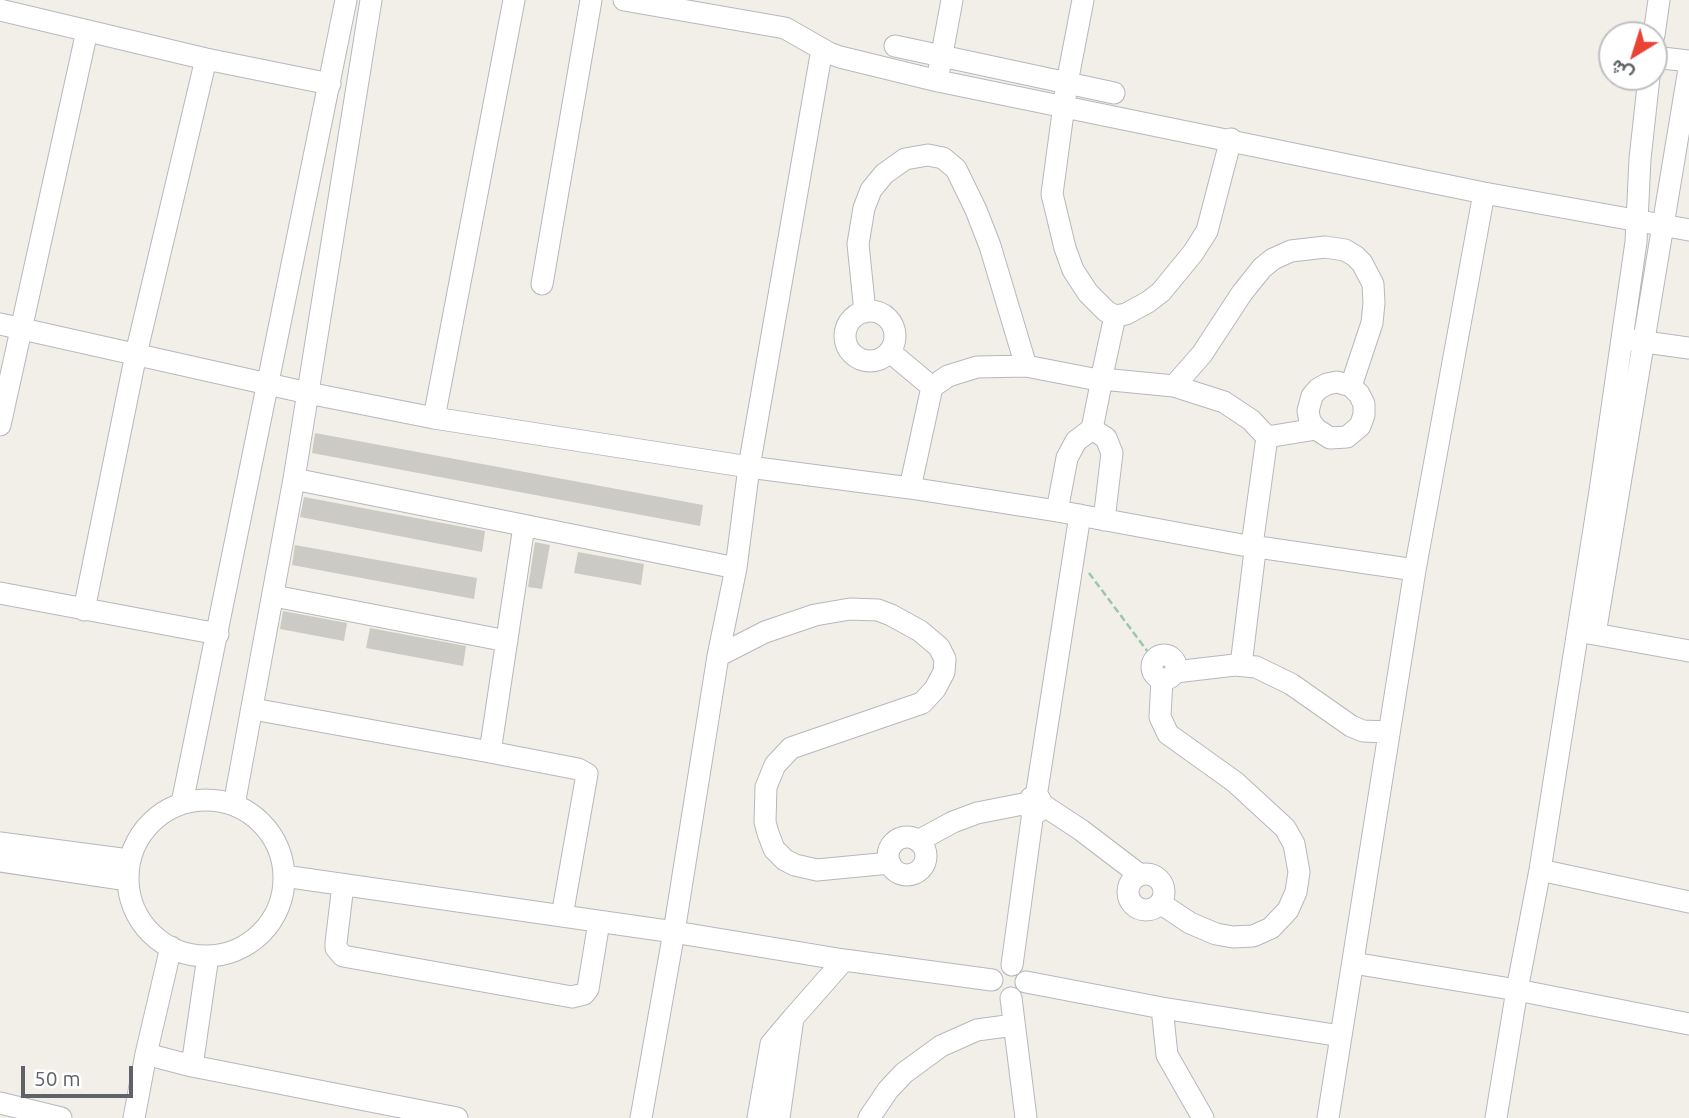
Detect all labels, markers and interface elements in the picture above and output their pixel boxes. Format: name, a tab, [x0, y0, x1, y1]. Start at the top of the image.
north arrow	[1598, 21, 1668, 91]
text: ش	[1606, 55, 1637, 87]
scale bar	[24, 1052, 136, 1096]
text: 50 m	[34, 1066, 81, 1090]

